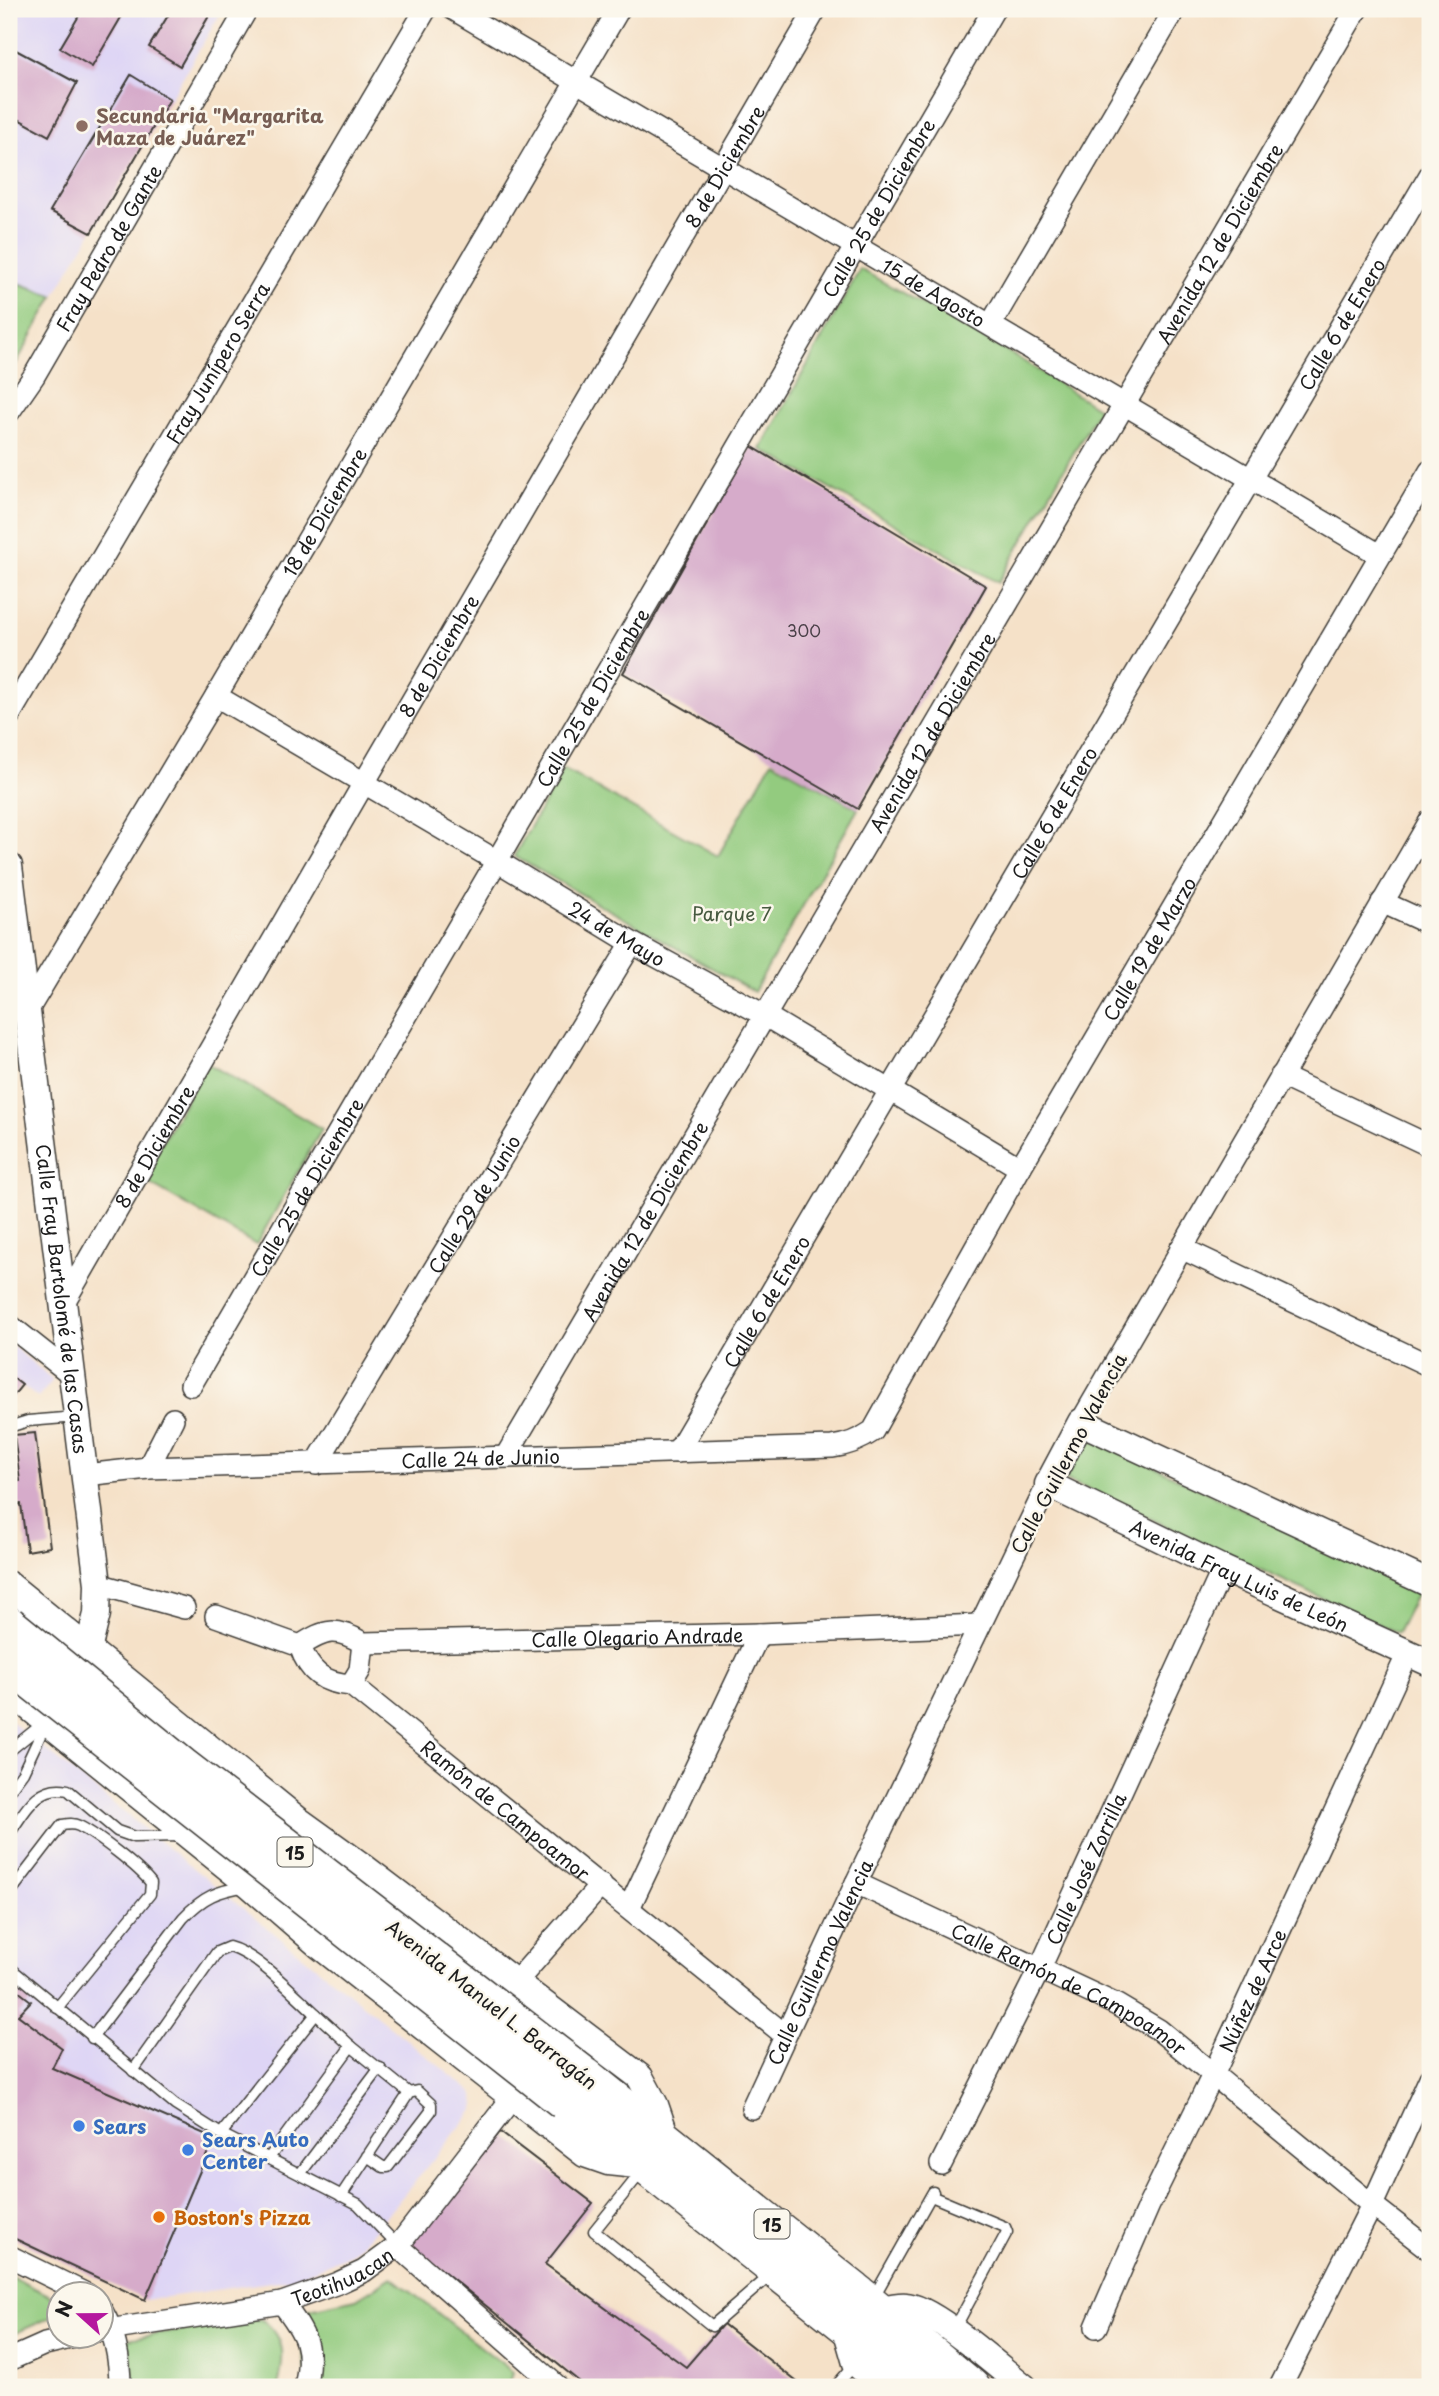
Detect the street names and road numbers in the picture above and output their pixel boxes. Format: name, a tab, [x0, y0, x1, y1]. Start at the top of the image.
street label: 8 de Diciembre	[677, 100, 771, 233]
street label: Calle 25 de Diciembre	[815, 113, 941, 302]
street label: Avenida 12 de Diciembre	[1149, 138, 1289, 349]
street label: Fray Pedro de Gante	[49, 159, 168, 337]
street label: 15 de Agosto	[877, 251, 991, 334]
street label: Calle 6 de Enero	[1291, 253, 1392, 396]
street label: Fray Junípero Serra	[159, 277, 276, 449]
street label: 18 de Diciembre	[275, 442, 373, 582]
street label: 8 de Diciembre	[391, 589, 485, 722]
street label: Calle 25 de Diciembre	[529, 603, 655, 792]
street label: Avenida 12 de Diciembre	[862, 627, 1002, 837]
street label: Calle 6 de Enero	[1004, 741, 1104, 884]
street label: Calle 19 de Marzo	[1096, 871, 1202, 1026]
street label: 24 de Mayo	[563, 894, 670, 973]
street label: 8 de Diciembre	[107, 1080, 201, 1213]
street label: Calle 25 de Diciembre	[243, 1093, 370, 1282]
street label: Avenida 12 de Diciembre	[575, 1115, 714, 1326]
street label: Calle 29 de Junio	[421, 1129, 527, 1279]
street label: Calle Fray Bartolomé de las Casas	[30, 1142, 96, 1455]
street label: Calle 6 de Enero	[716, 1230, 816, 1373]
street label: Calle Guillermo Valencia	[1003, 1347, 1133, 1558]
street label: Calle 24 de Junio	[401, 1441, 560, 1474]
street label: Avenida Fray Luis de León	[1125, 1512, 1353, 1638]
street label: Calle Olegario Andrade	[531, 1620, 744, 1653]
street label: Ramón de Campoamor	[415, 1733, 596, 1887]
street label: Calle José Zorrilla	[1039, 1788, 1133, 1949]
road number: 15	[278, 1838, 312, 1866]
street label: Calle Guillermo Valencia	[760, 1854, 880, 2069]
street label: Avenida Manuel L. Barragán	[380, 1912, 604, 2096]
street label: Calle Ramón de Campoamor	[947, 1916, 1193, 2061]
street label: Núñez de Arce	[1212, 1924, 1293, 2057]
road number: 15	[754, 2210, 790, 2238]
street label: Teotihuacan	[287, 2240, 399, 2313]

